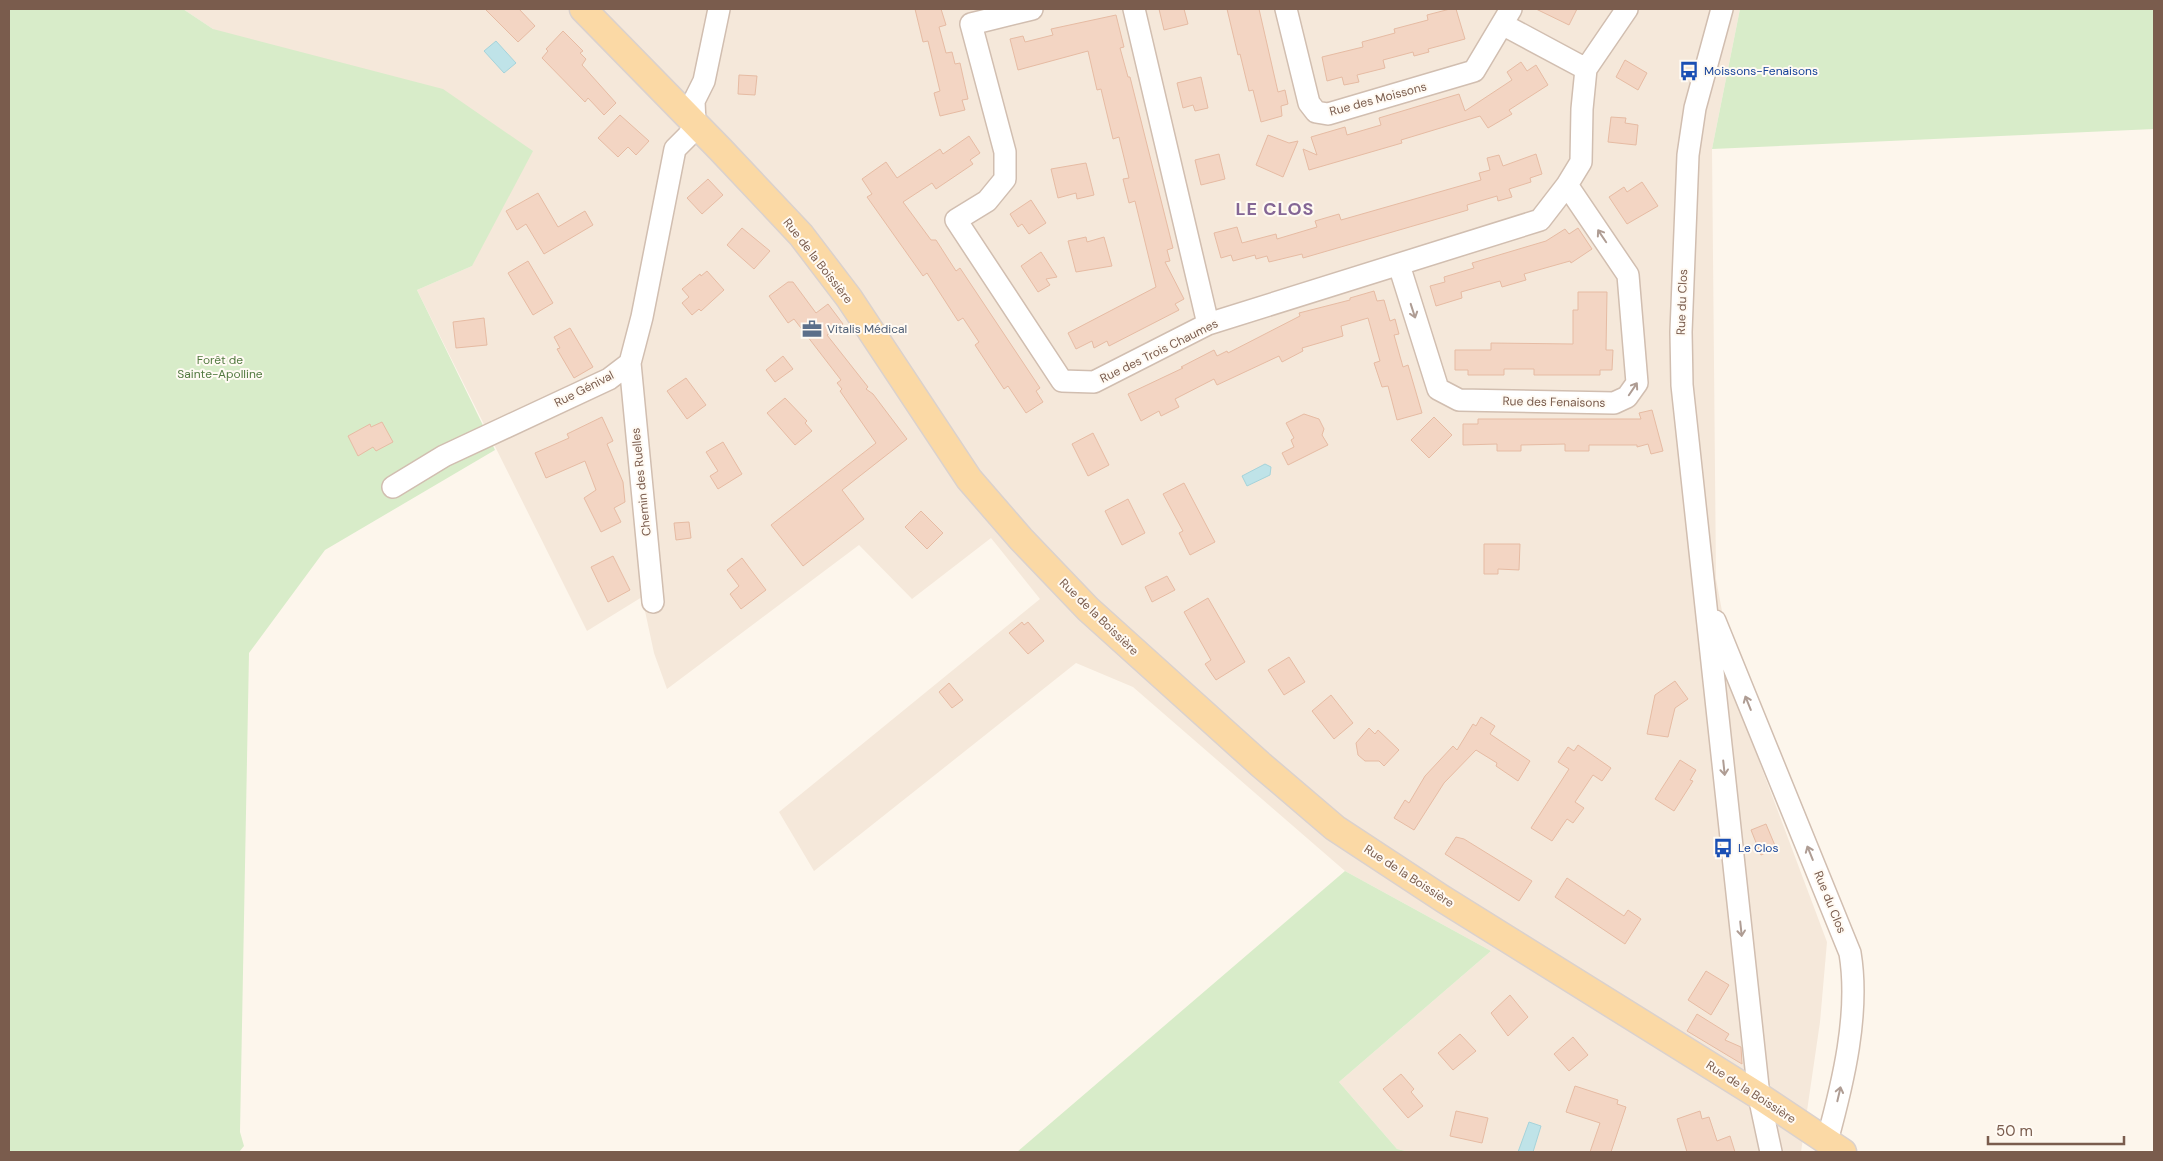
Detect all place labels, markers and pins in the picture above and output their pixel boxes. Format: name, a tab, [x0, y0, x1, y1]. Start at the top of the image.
bus stop icon: Moissons-Fenaisons	[1678, 60, 1700, 82]
place label: Moissons-Fenaisons	[1704, 63, 1818, 79]
office icon: Vitalis Médical	[801, 318, 823, 340]
place label: Vitalis Médical	[827, 321, 907, 337]
bus stop icon: Le Clos	[1712, 837, 1734, 859]
place label: Le Clos	[1738, 840, 1779, 856]

